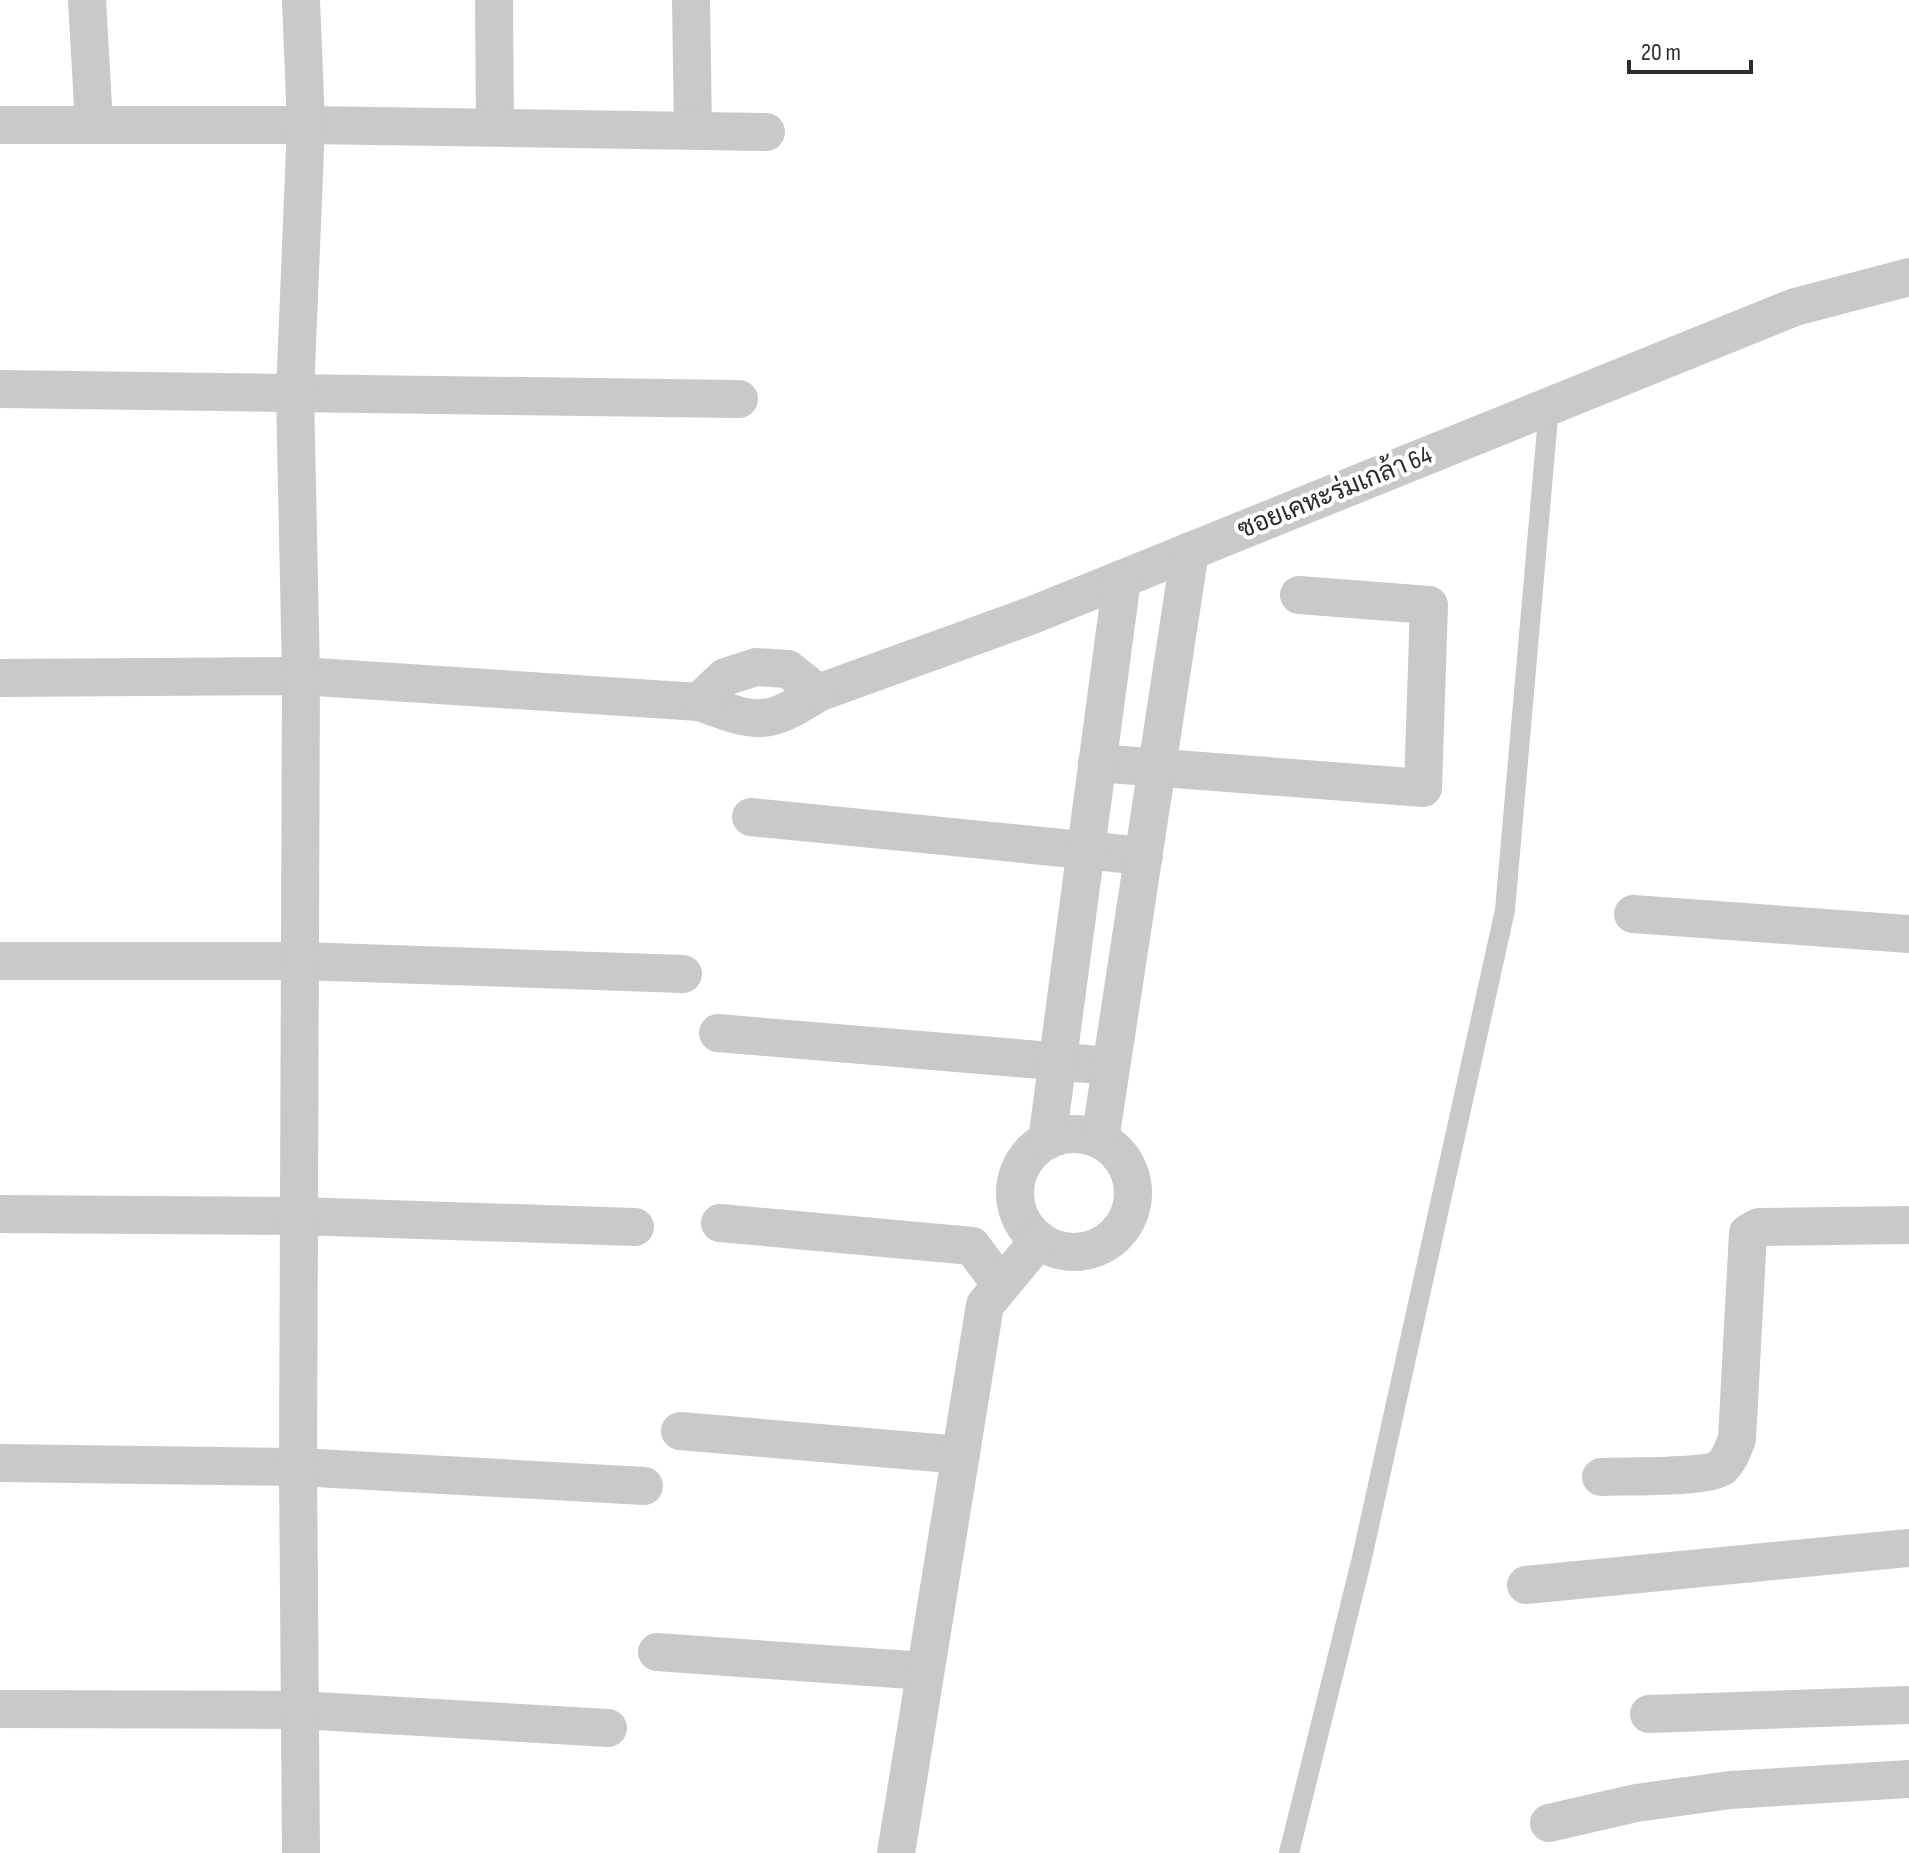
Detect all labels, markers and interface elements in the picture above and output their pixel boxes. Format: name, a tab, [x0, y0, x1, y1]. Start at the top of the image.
scale bar	[1629, 24, 1751, 74]
text: 20 m	[1641, 38, 1681, 67]
street label: ซอยเคหะร่มเกล้า 64	[1233, 438, 1437, 546]

